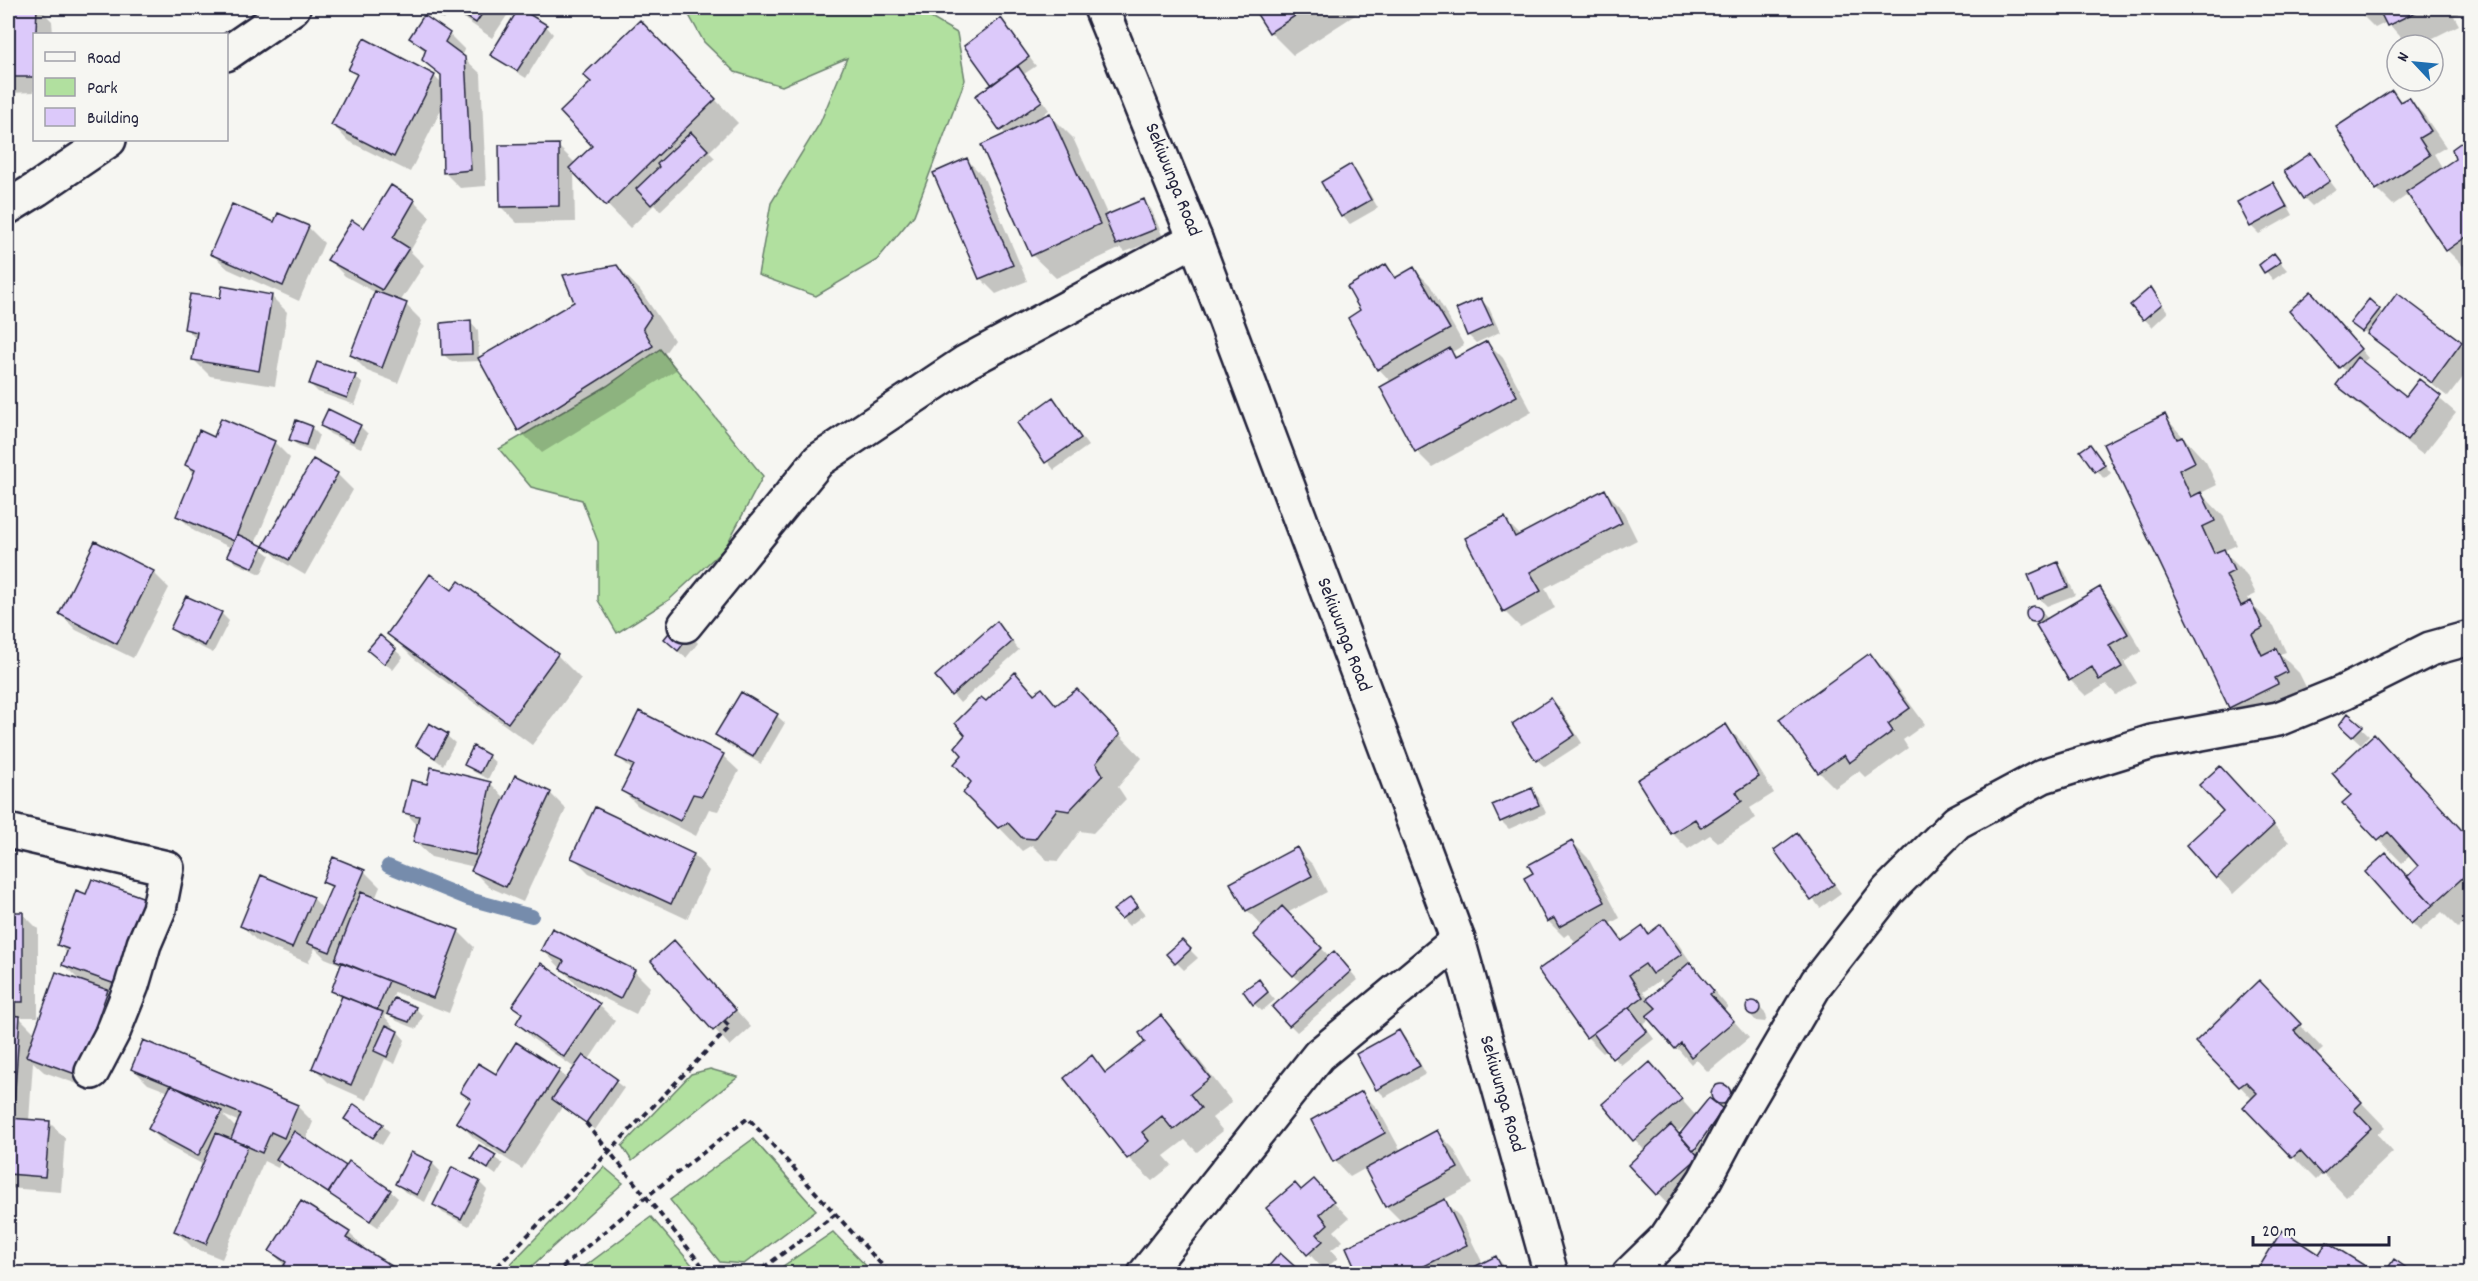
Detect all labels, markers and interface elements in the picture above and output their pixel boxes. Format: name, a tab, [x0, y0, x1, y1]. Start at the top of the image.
legend	[33, 33, 228, 141]
north arrow	[2385, 33, 2445, 93]
text: Road	[87, 47, 121, 72]
text: N	[2392, 49, 2416, 66]
text: Park	[87, 77, 118, 102]
text: Building	[87, 107, 139, 132]
street label: Sekiwunga Road	[1136, 119, 1208, 241]
street label: Sekiwunga Road	[1308, 574, 1378, 696]
street label: Sekiwunga Road	[1471, 1032, 1531, 1156]
scale bar	[2253, 1209, 2390, 1247]
text: 20 m	[2262, 1220, 2296, 1245]

